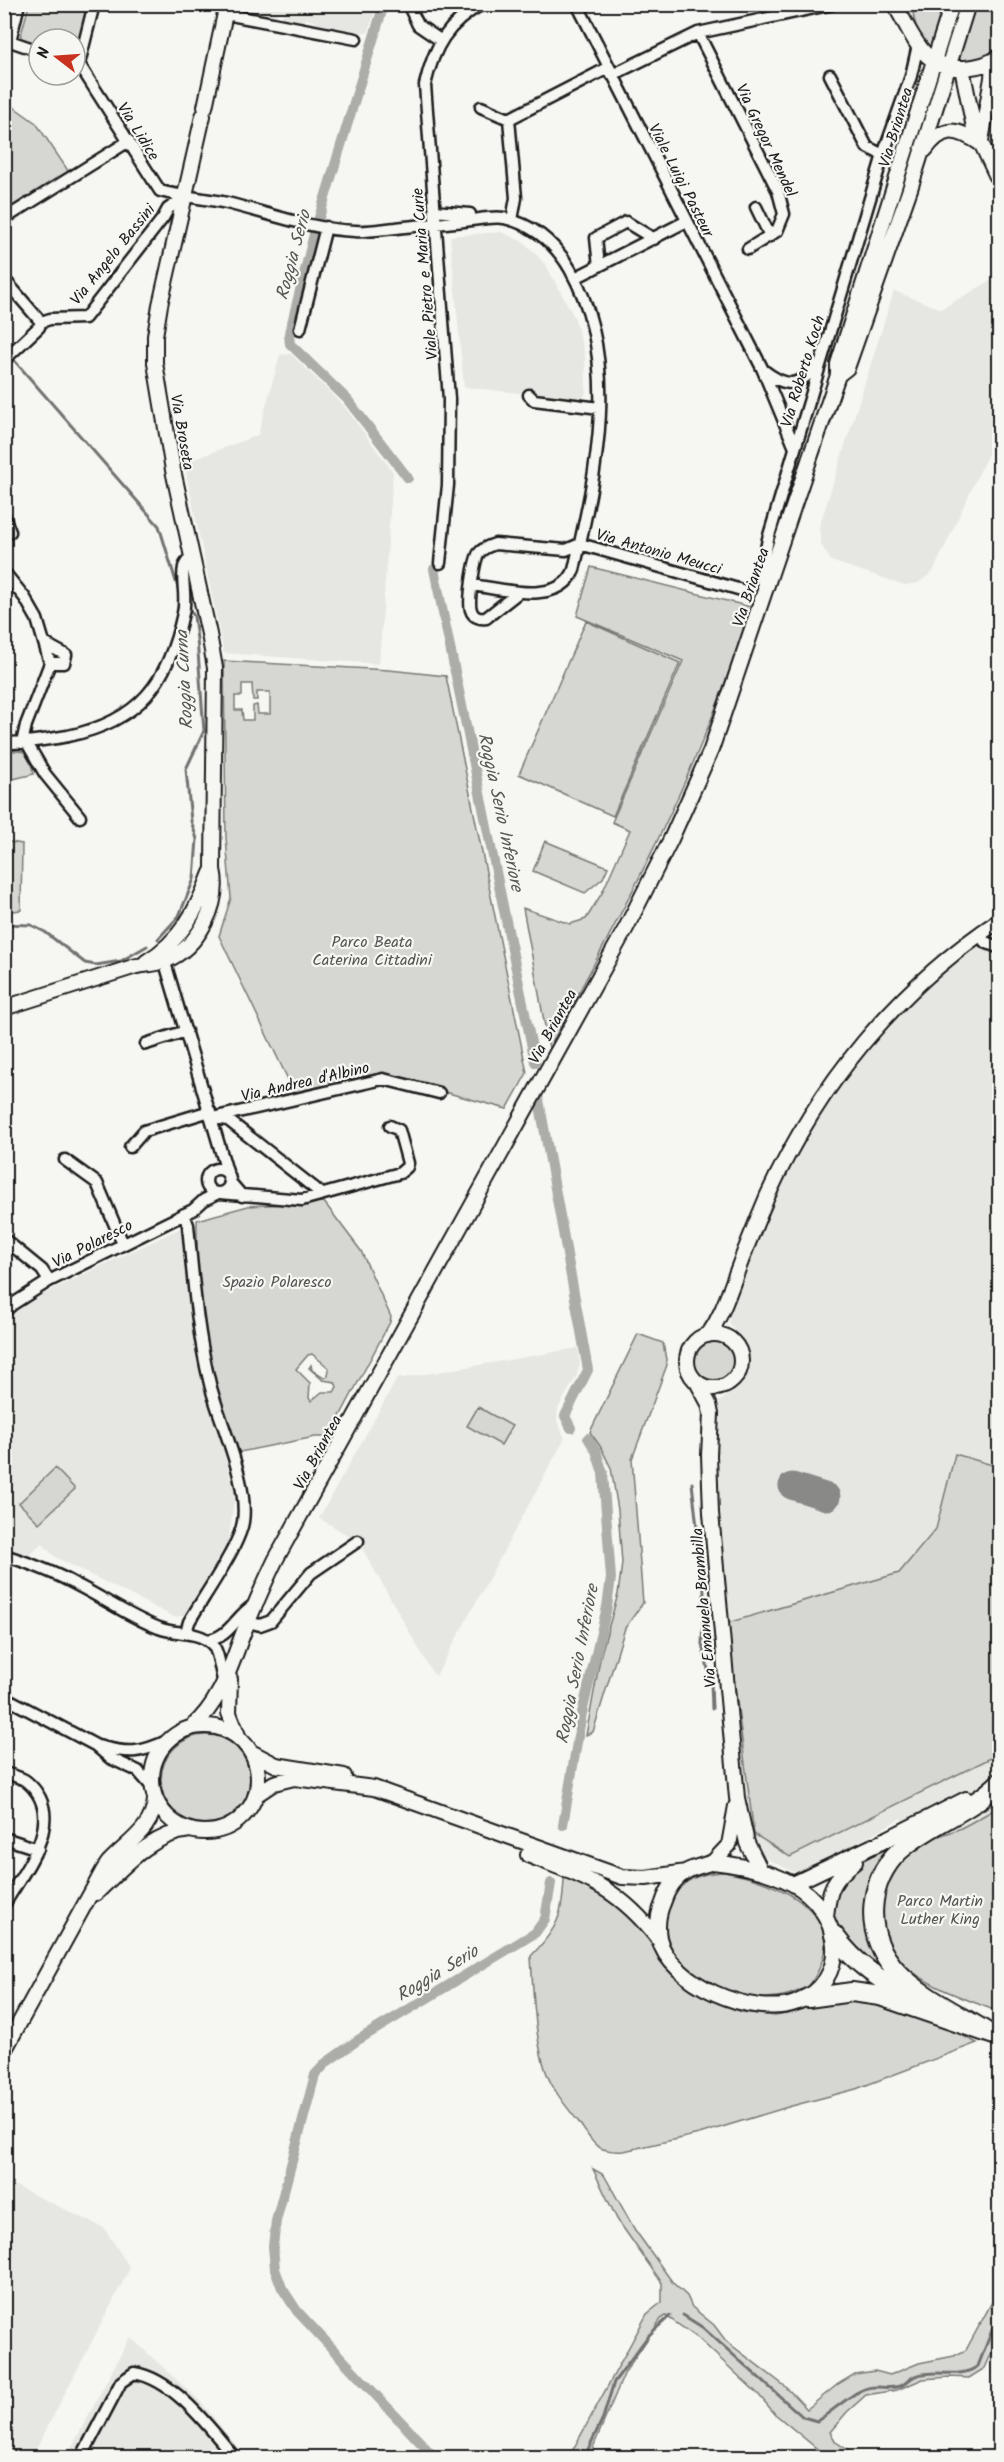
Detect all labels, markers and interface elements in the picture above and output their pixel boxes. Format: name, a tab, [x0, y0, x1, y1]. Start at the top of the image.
north arrow	[27, 27, 87, 87]
text: N	[31, 45, 58, 62]
street label: Via Gregor Mendel	[728, 80, 803, 202]
street label: Via Briantea	[872, 84, 920, 171]
street label: Via Lidice	[110, 98, 166, 166]
street label: Viale Luigi Pasteur	[641, 119, 721, 243]
street label: Viale Pietro e Maria Curie	[406, 187, 445, 361]
street label: Via Angelo Bassini	[64, 198, 163, 311]
water label: Roggia Serio	[269, 206, 321, 303]
street label: Via Roberto Koch	[775, 312, 832, 431]
street label: Via Broseta	[163, 392, 200, 472]
street label: Via Antonio Meucci	[593, 523, 725, 583]
street label: Via Briantea	[726, 544, 777, 631]
water label: Roggia Curna	[168, 628, 203, 730]
water label: Roggia Serio Inferiore	[469, 730, 531, 896]
park label: Parco Beata Caterina Cittadini	[312, 930, 433, 973]
street label: Via Briantea	[522, 985, 584, 1069]
street label: Via Andrea d'Albino	[239, 1056, 372, 1109]
street label: Via Polaresco	[48, 1213, 137, 1275]
park label: Spazio Polaresco	[222, 1270, 332, 1295]
street label: Via Briantea	[287, 1411, 349, 1495]
street label: Via Emanuela Brambilla	[685, 1527, 724, 1689]
water label: Roggia Serio Inferiore	[549, 1580, 608, 1746]
park label: Parco Martin Luther King	[897, 1889, 983, 1932]
water label: Roggia Serio	[391, 1937, 486, 2010]

